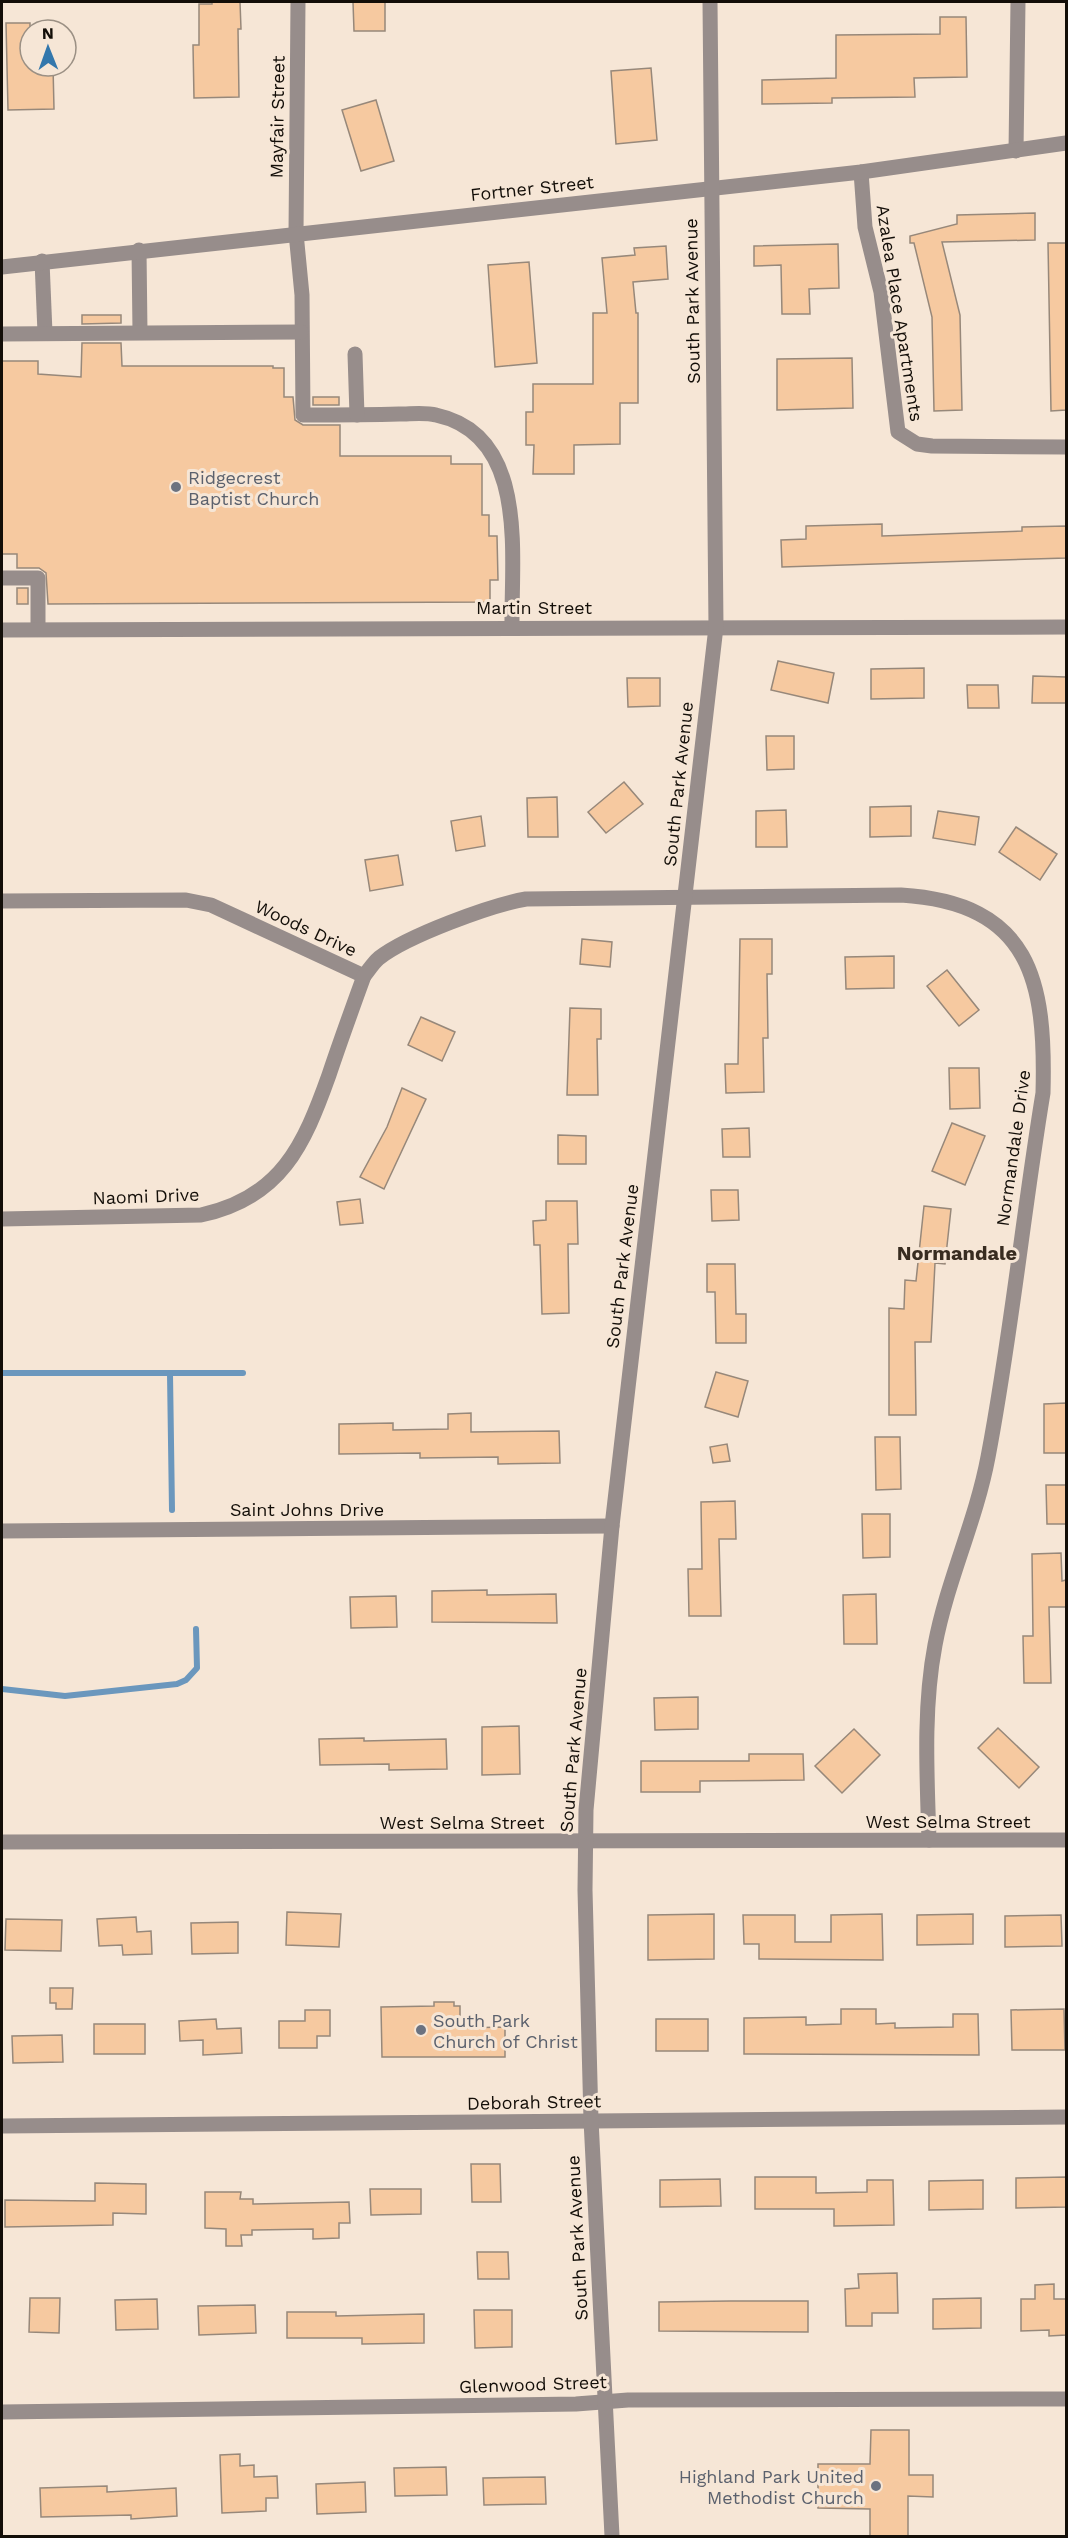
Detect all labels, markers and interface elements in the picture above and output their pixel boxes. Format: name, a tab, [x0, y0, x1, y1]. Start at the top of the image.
north arrow	[18, 18, 78, 78]
text: N	[42, 24, 54, 43]
street label: Mayfair Street	[265, 55, 289, 179]
street label: Fortner Street	[469, 171, 595, 205]
street label: Azalea Place Apartments	[872, 203, 928, 423]
street label: South Park Avenue	[680, 218, 704, 384]
place label: Ridgecrest Baptist Church	[188, 467, 319, 509]
marker: Ridgecrest Baptist Church	[169, 480, 183, 494]
street label: Martin Street	[476, 597, 592, 618]
street label: South Park Avenue	[659, 701, 697, 867]
street label: Woods Drive	[252, 895, 360, 961]
street label: Normandale Drive	[992, 1068, 1034, 1228]
street label: South Park Avenue	[601, 1183, 643, 1349]
street label: Naomi Drive	[92, 1184, 200, 1208]
district label: Normandale	[897, 1241, 1017, 1265]
street label: Saint Johns Drive	[230, 1499, 384, 1520]
street label: South Park Avenue	[555, 1667, 591, 1833]
street label: West Selma Street	[866, 1811, 1031, 1832]
street label: West Selma Street	[380, 1812, 545, 1833]
place label: South Park Church of Christ	[433, 2010, 578, 2052]
marker: South Park Church of Christ	[414, 2023, 428, 2037]
street label: Deborah Street	[467, 2090, 602, 2114]
street label: South Park Avenue	[562, 2155, 592, 2321]
street label: Glenwood Street	[459, 2371, 608, 2397]
place label: Highland Park United Methodist Church	[679, 2466, 864, 2508]
marker: Highland Park United Methodist Church	[869, 2479, 883, 2493]

